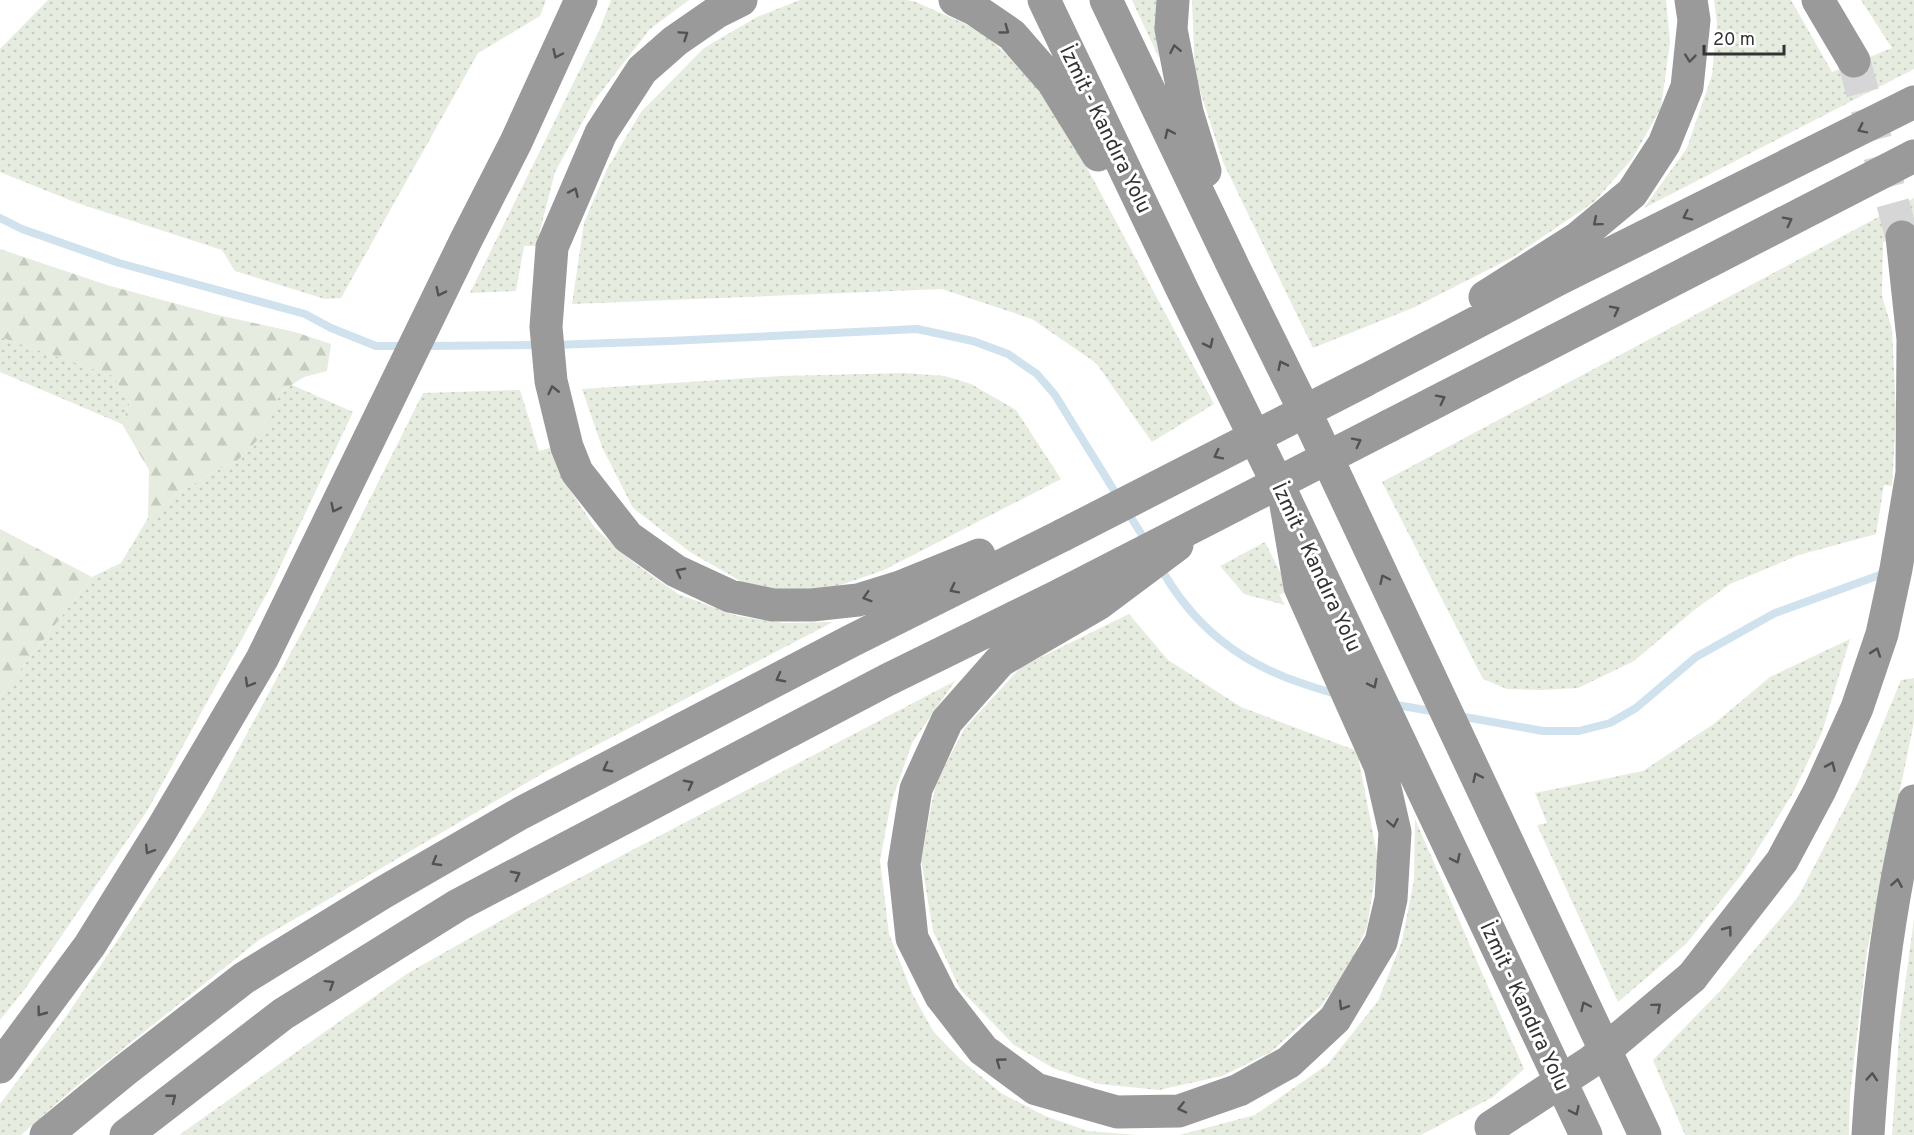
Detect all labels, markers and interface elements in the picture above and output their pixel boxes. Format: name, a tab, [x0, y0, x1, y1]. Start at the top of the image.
scale bar	[1704, 18, 1784, 56]
one-way arrow	[999, 23, 1010, 34]
text: 20 m	[1713, 29, 1755, 52]
one-way arrow	[677, 31, 688, 42]
street label: İzmit - Kandıra Yolu	[1052, 41, 1157, 218]
one-way arrow	[1169, 44, 1182, 54]
one-way arrow	[553, 47, 565, 58]
one-way arrow	[1684, 54, 1697, 63]
one-way arrow	[1857, 121, 1868, 133]
one-way arrow	[1165, 129, 1177, 140]
one-way arrow	[567, 188, 579, 199]
one-way arrow	[1683, 208, 1694, 220]
one-way arrow	[1593, 215, 1604, 226]
one-way arrow	[1782, 217, 1793, 228]
one-way arrow	[436, 286, 448, 297]
one-way arrow	[1609, 306, 1619, 317]
one-way arrow	[1202, 337, 1213, 348]
one-way arrow	[1278, 361, 1290, 372]
one-way arrow	[547, 385, 560, 395]
one-way arrow	[1435, 395, 1446, 406]
one-way arrow	[1350, 438, 1361, 450]
one-way arrow	[1214, 448, 1225, 460]
street label: İzmit - Kandıra Yolu	[1265, 479, 1367, 657]
one-way arrow	[331, 501, 342, 512]
one-way arrow	[675, 568, 686, 579]
one-way arrow	[1379, 575, 1391, 586]
one-way arrow	[950, 582, 961, 594]
one-way arrow	[862, 590, 873, 602]
one-way arrow	[1868, 647, 1881, 658]
one-way arrow	[776, 671, 787, 682]
one-way arrow	[245, 677, 256, 687]
one-way arrow	[1365, 678, 1377, 689]
one-way arrow	[603, 761, 614, 772]
one-way arrow	[1824, 761, 1836, 772]
one-way arrow	[1472, 773, 1484, 784]
one-way arrow	[682, 780, 693, 791]
one-way arrow	[1386, 818, 1399, 828]
one-way arrow	[145, 844, 157, 854]
one-way arrow	[1449, 852, 1461, 863]
one-way arrow	[432, 854, 443, 866]
one-way arrow	[510, 871, 520, 882]
one-way arrow	[1890, 879, 1903, 889]
street label: İzmit - Kandıra Yolu	[1473, 918, 1575, 1096]
one-way arrow	[1721, 926, 1732, 937]
one-way arrow	[324, 980, 334, 992]
one-way arrow	[1339, 1000, 1350, 1010]
one-way arrow	[1580, 1002, 1592, 1013]
one-way arrow	[1650, 1003, 1661, 1014]
one-way arrow	[37, 1005, 48, 1016]
one-way arrow	[995, 1058, 1006, 1069]
one-way arrow	[1865, 1072, 1878, 1081]
one-way arrow	[165, 1095, 176, 1106]
one-way arrow	[1178, 1101, 1188, 1114]
one-way arrow	[1567, 1105, 1579, 1116]

